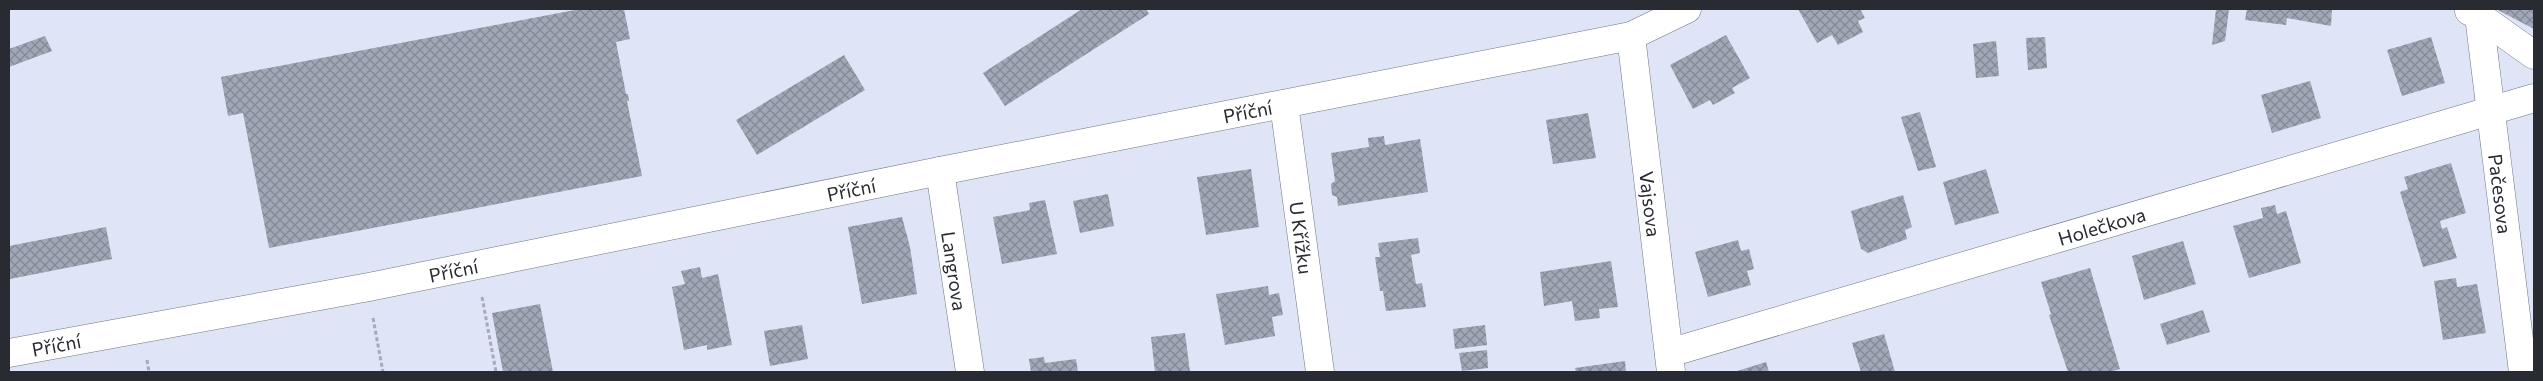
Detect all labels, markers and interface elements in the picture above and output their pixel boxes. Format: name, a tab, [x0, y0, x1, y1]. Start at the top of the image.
street label: Příční	[1221, 95, 1275, 127]
street label: Pačesova	[2485, 152, 2517, 235]
street label: Vajsova	[1636, 170, 1666, 238]
street label: Příční	[825, 173, 879, 205]
street label: U Křížku	[1286, 200, 1318, 276]
street label: Holečkova	[2055, 202, 2148, 249]
street label: Langrova	[938, 230, 972, 312]
street label: Příční	[427, 253, 481, 286]
street label: Příční	[30, 328, 84, 360]

